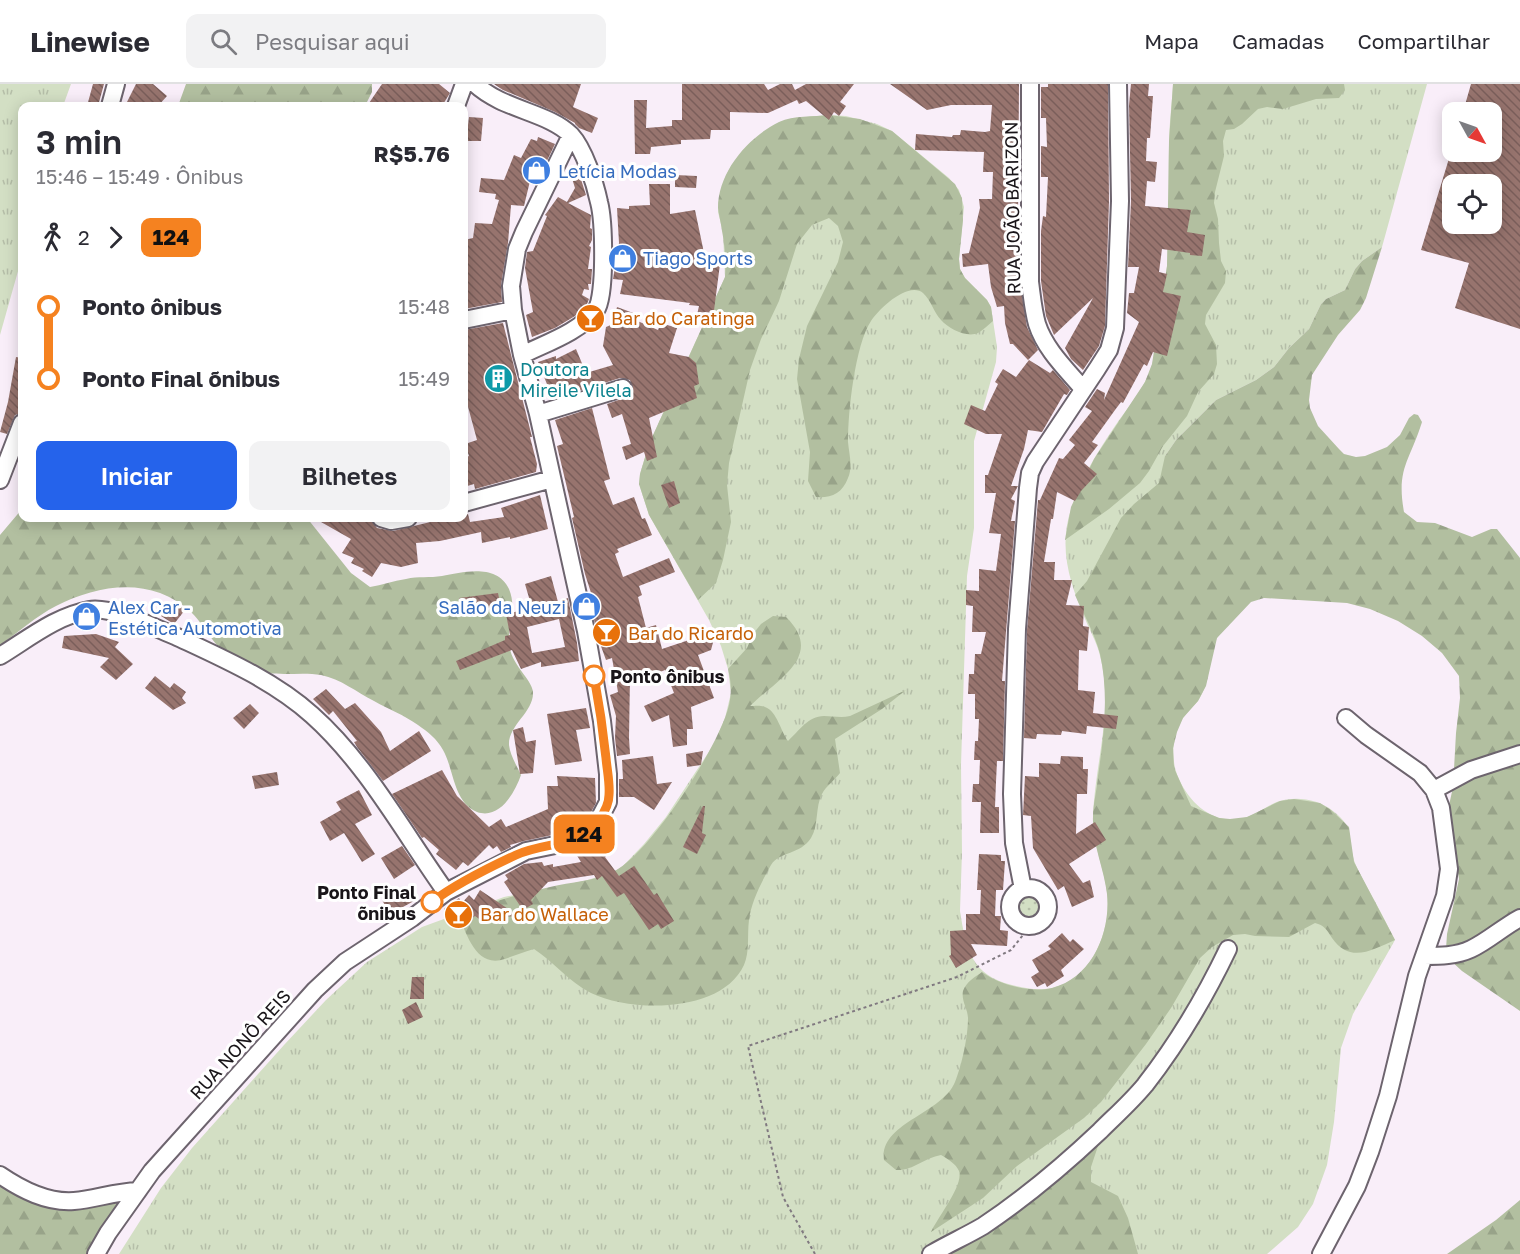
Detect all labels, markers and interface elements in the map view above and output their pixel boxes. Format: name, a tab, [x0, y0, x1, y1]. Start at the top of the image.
search box	[186, 14, 606, 68]
text: Linewise	[30, 25, 150, 58]
icon: search	[207, 25, 240, 58]
text: Pesquisar aqui	[255, 28, 410, 55]
text: Mapa	[1144, 28, 1199, 54]
text: Camadas	[1232, 28, 1324, 54]
text: Compartilhar	[1357, 28, 1490, 54]
north arrow	[1442, 102, 1502, 162]
map controls	[1442, 102, 1502, 234]
street label: RUA JOÃO BARIZON	[999, 121, 1025, 295]
text: 3 min	[36, 122, 122, 161]
text: R$5.76	[374, 140, 450, 167]
shop icon: Letícia Modas	[521, 155, 553, 187]
place label: Letícia Modas	[558, 160, 677, 182]
text: 15:46 – 15:49 · Ônibus	[36, 164, 243, 188]
button: locate	[1442, 174, 1502, 234]
icon: walk	[36, 221, 69, 254]
icon: forward	[99, 221, 132, 254]
text: 124	[153, 224, 189, 250]
text: 2	[78, 225, 90, 249]
shop icon: Tiago Sports	[606, 242, 638, 274]
place label: Tiago Sports	[643, 247, 753, 269]
text: Ponto ônibus	[82, 293, 222, 320]
text: 15:48	[398, 294, 450, 318]
bar icon: Bar do Caratinga	[574, 302, 606, 334]
place label: Bar do Caratinga	[611, 307, 755, 329]
place label: Doutora Mireile Vilela	[520, 358, 632, 401]
building icon: Doutora Mireile Vilela	[483, 363, 515, 395]
text: Ponto Final õnibus	[82, 365, 280, 392]
text: 15:49	[398, 366, 450, 390]
button: Iniciar	[36, 441, 237, 510]
button: Bilhetes	[249, 441, 450, 510]
shop icon: Salão da Neuzi	[571, 591, 603, 623]
place label: Alex Car - Estética Automotiva	[108, 596, 282, 639]
place label: Salão da Neuzi	[438, 596, 566, 618]
shop icon: Alex Car - Estética Automotiva	[71, 601, 103, 633]
bar icon: Bar do Ricardo	[591, 617, 623, 649]
place label: Bar do Ricardo	[628, 622, 754, 644]
marker: Ponto ônibus	[583, 665, 605, 687]
place label: Ponto ônibus	[610, 665, 725, 687]
line badge: 124	[550, 814, 618, 854]
text: 124	[566, 821, 602, 847]
place label: Ponto Final õnibus	[317, 881, 416, 924]
marker: Ponto Final õnibus	[421, 891, 443, 913]
bar icon: Bar do Wallace	[443, 898, 475, 930]
place label: Bar do Wallace	[480, 903, 609, 925]
street label: RUA NONÔ REIS	[185, 985, 295, 1103]

